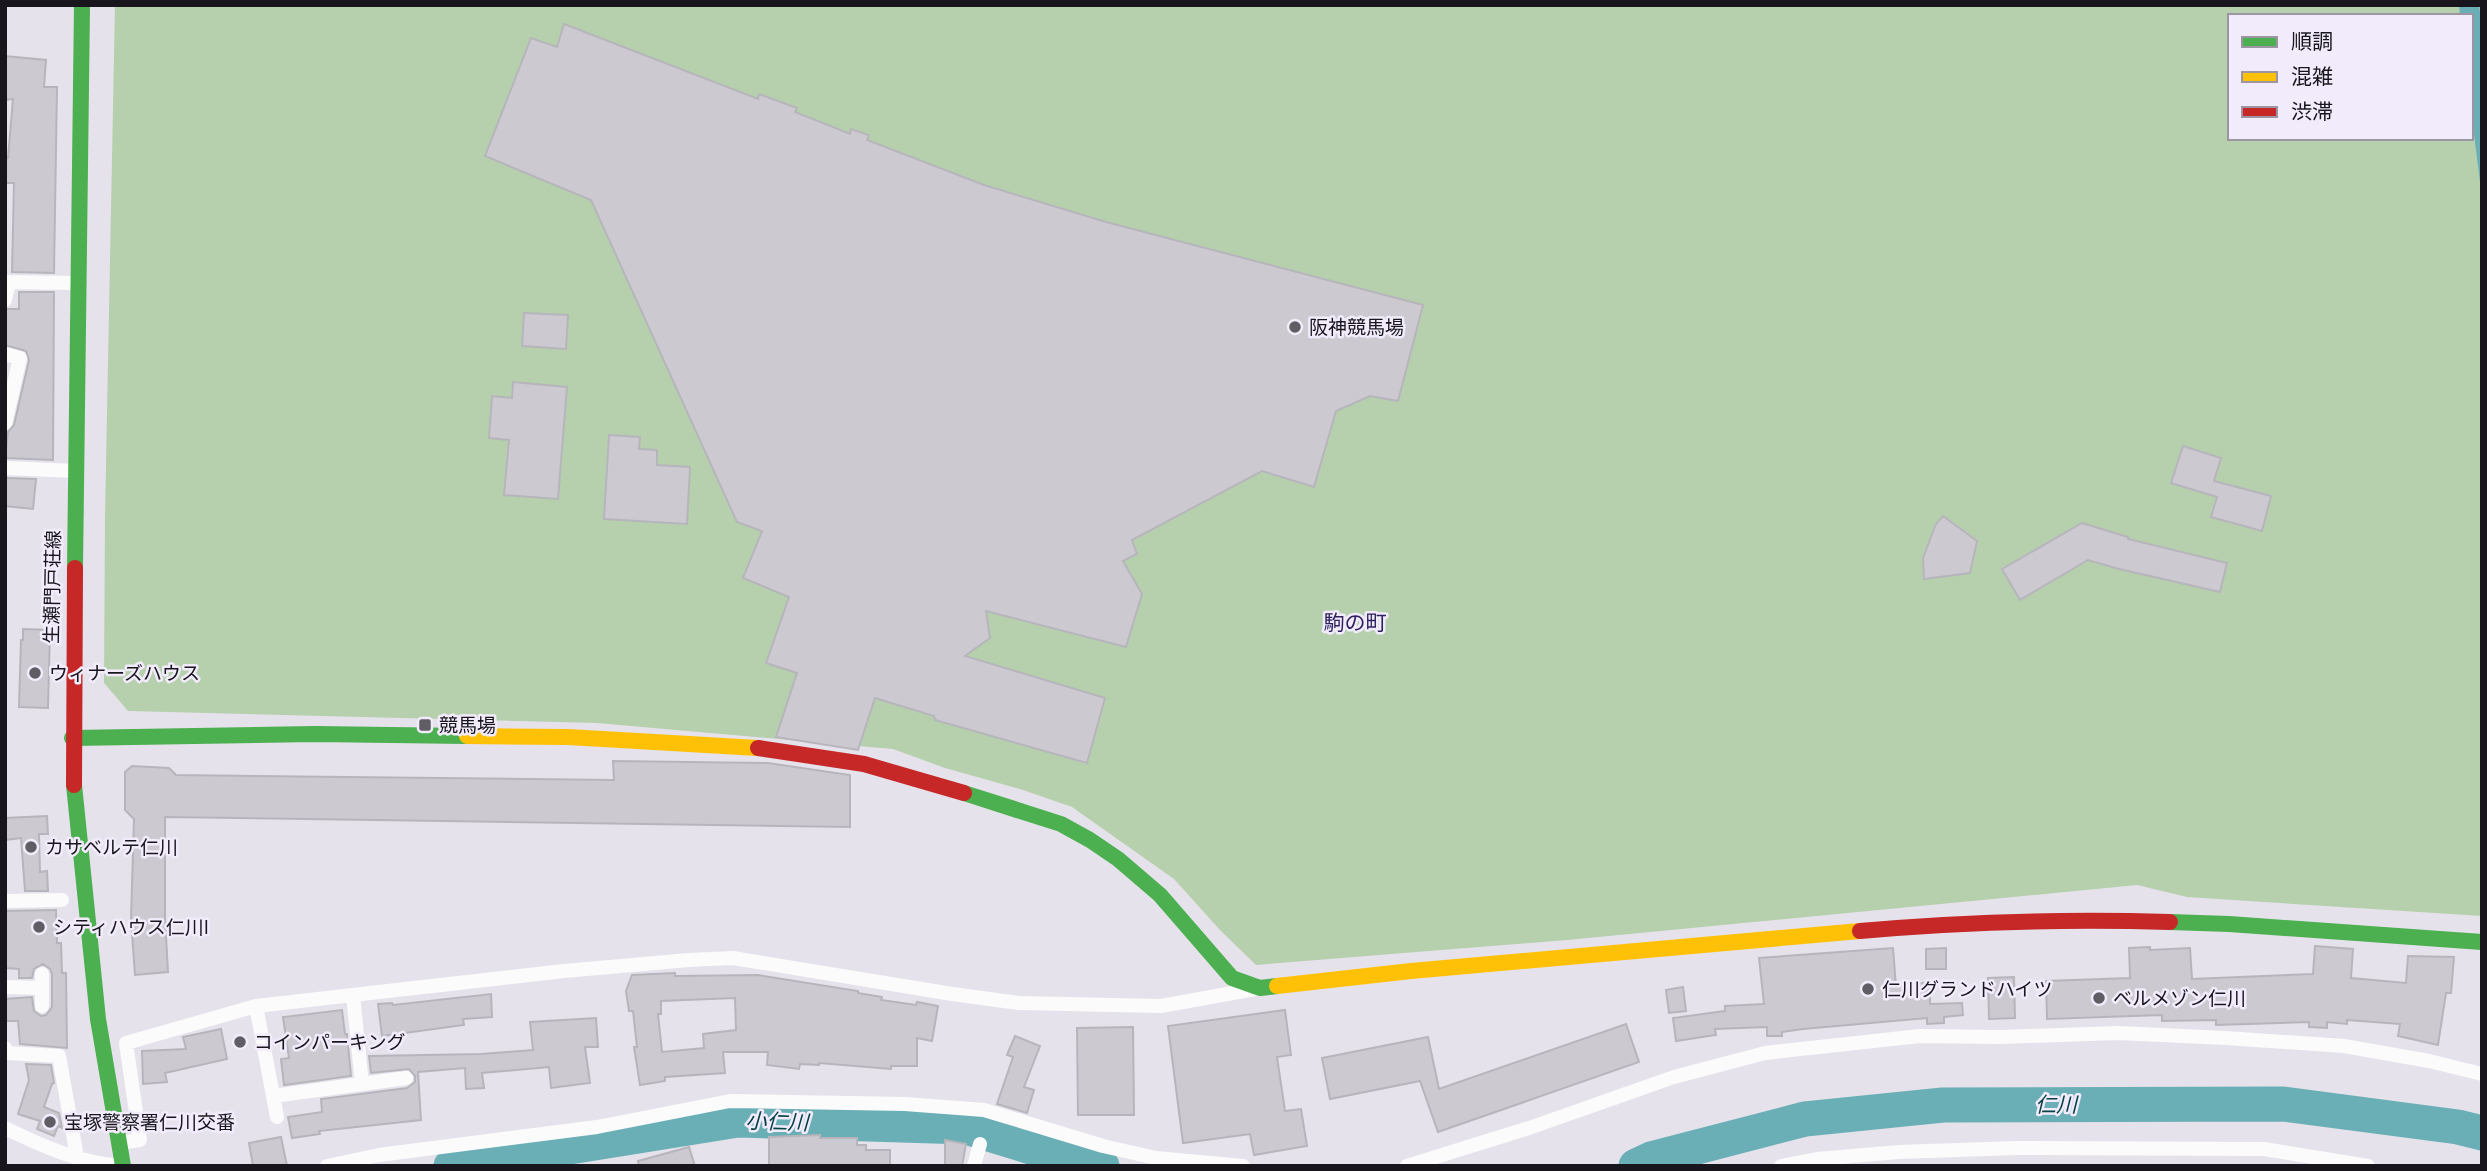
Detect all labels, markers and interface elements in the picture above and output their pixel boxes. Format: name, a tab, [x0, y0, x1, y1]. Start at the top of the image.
legend	[2228, 14, 2473, 140]
text: 順調	[2291, 29, 2333, 54]
text: 混雑	[2291, 64, 2333, 89]
text: 渋滞	[2291, 99, 2333, 124]
place label: 阪神競馬場	[1309, 316, 1404, 339]
marker: 阪神競馬場	[1287, 319, 1303, 335]
street label: 生瀬門戸荘線	[40, 530, 65, 644]
district label: 駒の町	[1324, 610, 1387, 635]
place label: ウィナーズハウス	[49, 662, 200, 685]
marker: ウィナーズハウス	[27, 665, 43, 681]
place label: 競馬場	[439, 714, 496, 737]
marker: 競馬場	[417, 717, 433, 733]
place label: カサベルテ仁川	[45, 836, 178, 859]
marker: カサベルテ仁川	[23, 839, 39, 855]
place label: シティハウス仁川I	[53, 916, 209, 939]
marker: シティハウス仁川I	[31, 919, 47, 935]
place label: 仁川グランドハイツ	[1882, 978, 2053, 1001]
marker: 仁川グランドハイツ	[1860, 981, 1876, 997]
place label: ベルメゾン仁川	[2113, 987, 2246, 1010]
marker: ベルメゾン仁川	[2091, 990, 2107, 1006]
place label: コインパーキング	[254, 1031, 405, 1054]
marker: コインパーキング	[232, 1034, 248, 1050]
water label: 仁川	[2035, 1092, 2079, 1117]
water label: 小仁川	[745, 1108, 811, 1135]
place label: 宝塚警察署仁川交番	[64, 1111, 235, 1134]
marker: 宝塚警察署仁川交番	[42, 1114, 58, 1130]

